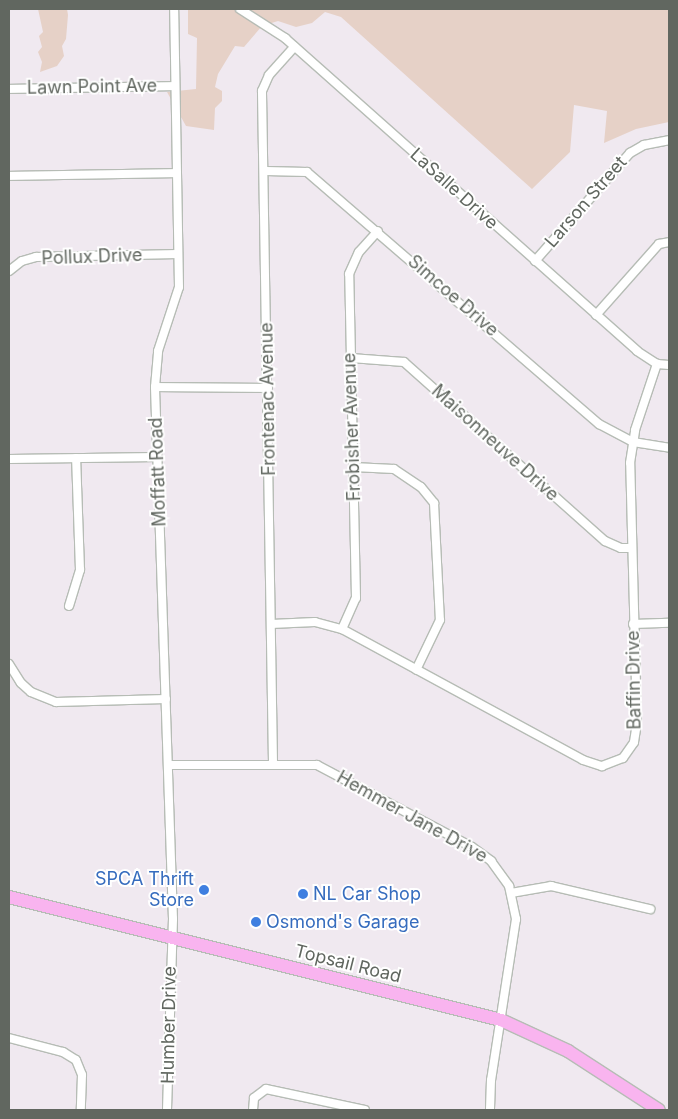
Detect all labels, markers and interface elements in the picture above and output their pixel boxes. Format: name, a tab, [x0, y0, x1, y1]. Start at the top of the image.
street label: Lawn Point Ave	[27, 75, 157, 99]
street label: LaSalle Drive	[406, 144, 502, 234]
street label: Larson Street	[541, 152, 631, 252]
street label: Pollux Drive	[41, 244, 143, 270]
street label: Simcoe Drive	[403, 251, 503, 341]
street label: Frontenac Avenue	[256, 322, 280, 476]
street label: Frobisher Avenue	[339, 352, 365, 502]
street label: Maisonneuve Drive	[427, 380, 563, 506]
street label: Moffatt Road	[145, 417, 171, 527]
street label: Baffin Drive	[622, 630, 646, 730]
street label: Hemmer Jane Drive	[333, 767, 491, 867]
place label: SPCA Thrift Store	[95, 869, 194, 912]
place label: NL Car Shop	[313, 883, 421, 905]
marker: SPCA Thrift Store	[198, 884, 210, 896]
marker: NL Car Shop	[297, 888, 309, 900]
place label: Osmond's Garage	[266, 911, 419, 933]
marker: Osmond's Garage	[250, 916, 262, 928]
street label: Topsail Road	[293, 940, 403, 988]
street label: Humber Drive	[157, 966, 181, 1084]

